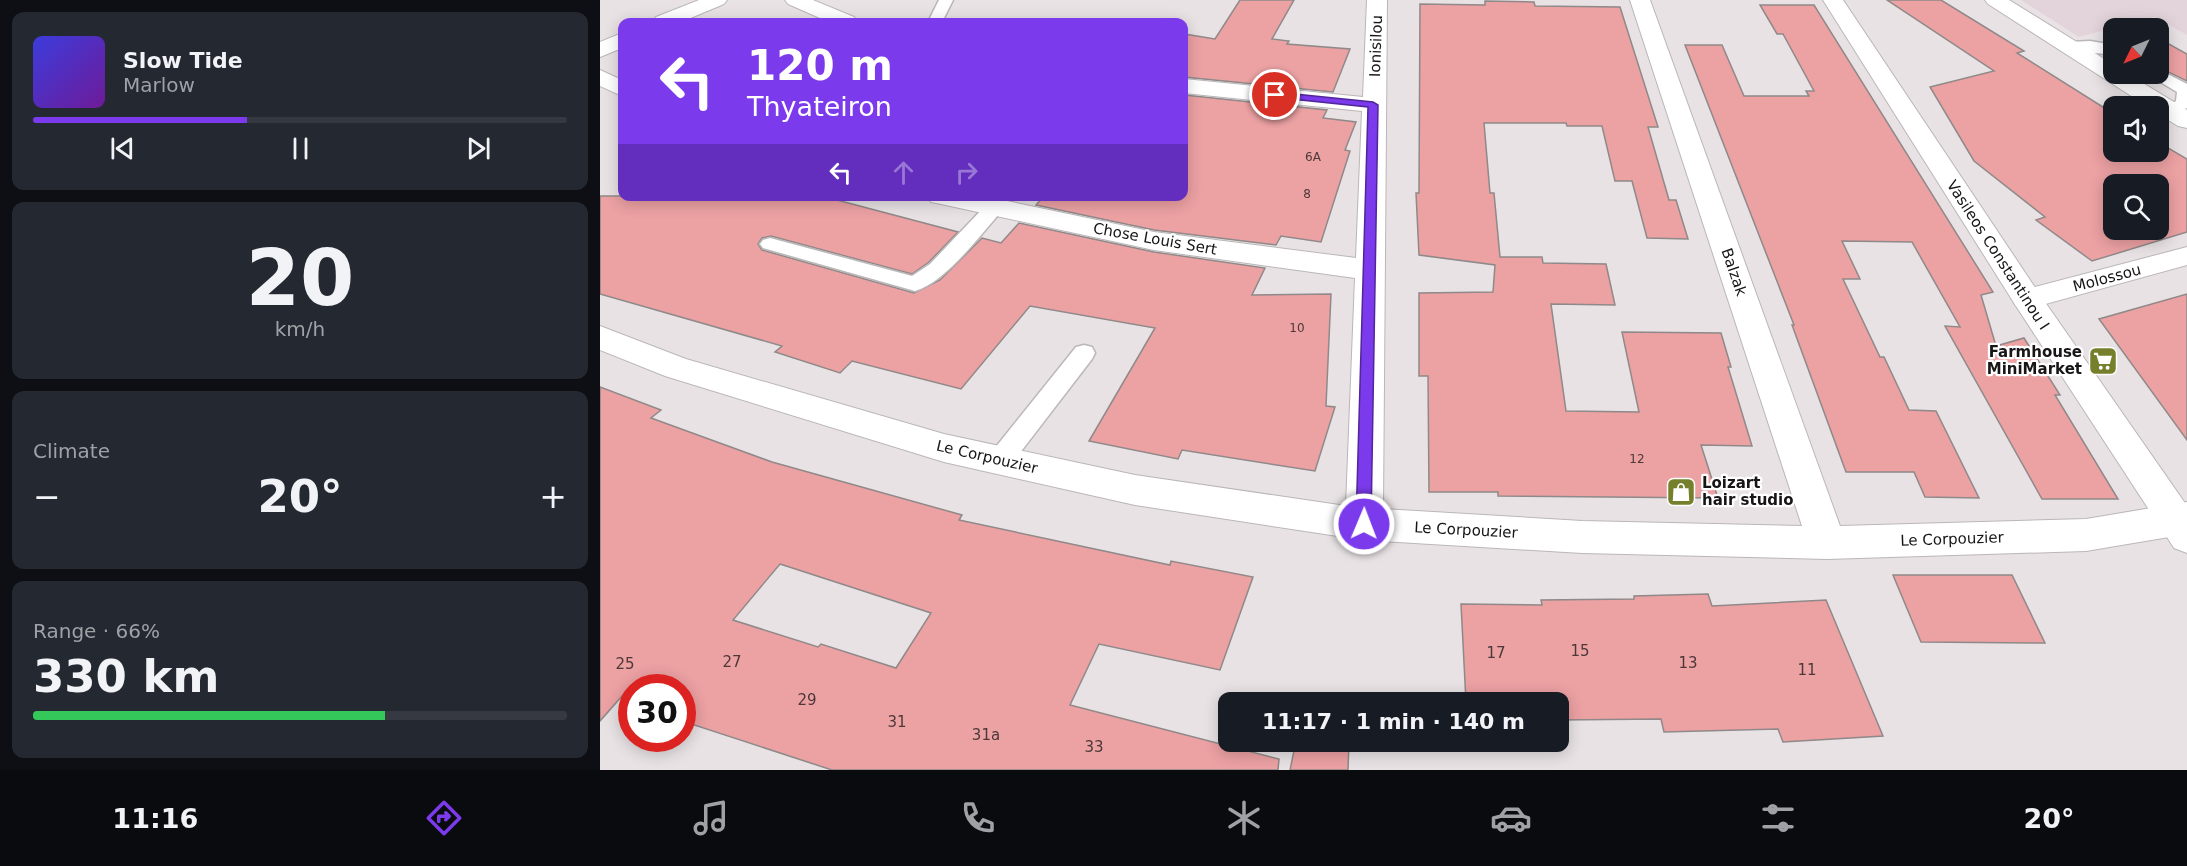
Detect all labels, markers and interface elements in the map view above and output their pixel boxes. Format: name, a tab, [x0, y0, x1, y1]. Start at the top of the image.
street label: Ionisilou	[1366, 15, 1386, 77]
north arrow	[2103, 18, 2169, 84]
map controls	[2103, 18, 2169, 240]
text: 120 m	[747, 41, 893, 90]
icon: left	[648, 42, 726, 120]
text: Slow Tide	[123, 48, 243, 73]
pin	[1249, 69, 1300, 120]
text: Marlow	[123, 73, 195, 97]
icon: arrive	[1258, 78, 1291, 111]
text: Thyateiron	[747, 91, 892, 122]
button: sound	[2103, 96, 2169, 162]
icon: previous	[106, 132, 139, 165]
icon: pause	[284, 132, 317, 165]
icon: next	[462, 132, 495, 165]
house number: 6Α	[1305, 150, 1322, 164]
icon: left	[824, 156, 857, 189]
icon: ahead	[887, 156, 920, 189]
icon: right	[950, 156, 983, 189]
button: search	[2103, 174, 2169, 240]
street label: Vasileos Constantinou I	[1943, 177, 2053, 333]
house number: 8	[1303, 187, 1311, 201]
street label: Chose Louis Sert	[1092, 219, 1218, 259]
text: 20	[246, 233, 354, 323]
street label: Balzak	[1717, 246, 1751, 299]
street label: Molossou	[2071, 260, 2143, 296]
text: km/h	[275, 317, 325, 341]
house number: 10	[1289, 321, 1305, 335]
place label: Farmhouse MiniMarket	[1987, 343, 2082, 378]
supermarket icon: Farmhouse MiniMarket	[2087, 345, 2119, 377]
street label: Le Corpouzier	[935, 437, 1040, 478]
text: Climate	[33, 439, 110, 463]
house number: 12	[1629, 452, 1645, 466]
text: 20°	[257, 470, 343, 523]
place label: Loizart hair studio	[1702, 474, 1794, 509]
shop icon: Loizart hair studio	[1665, 476, 1697, 508]
text: −	[33, 477, 61, 516]
text: +	[539, 477, 567, 516]
position arrow	[1332, 492, 1396, 556]
street label: Le Corpouzier	[1414, 518, 1519, 542]
street label: Le Corpouzier	[1900, 528, 2005, 550]
text: Range · 66%	[33, 619, 160, 643]
house number: 15	[1570, 642, 1590, 660]
house number: 17	[1486, 644, 1506, 662]
text: 330 km	[33, 650, 219, 703]
house number: 27	[722, 653, 742, 671]
house number: 13	[1678, 654, 1698, 672]
house number: 25	[615, 655, 635, 673]
house number: 11	[1797, 661, 1817, 679]
speed limit sign: 30	[618, 674, 696, 752]
house number: 29	[797, 691, 817, 709]
text: 11:17 · 1 min · 140 m	[1262, 709, 1525, 734]
house number: 31	[887, 713, 907, 731]
house number: 31a	[972, 726, 1000, 744]
house number: 33	[1084, 738, 1104, 756]
icon: directions	[423, 797, 465, 839]
icon: music	[690, 797, 732, 839]
icon: phone	[957, 797, 999, 839]
icon: climate	[1223, 797, 1265, 839]
icon: car	[1490, 797, 1532, 839]
icon: filters	[1757, 797, 1799, 839]
text: 11:16	[112, 803, 198, 834]
text: 20°	[2023, 803, 2075, 834]

